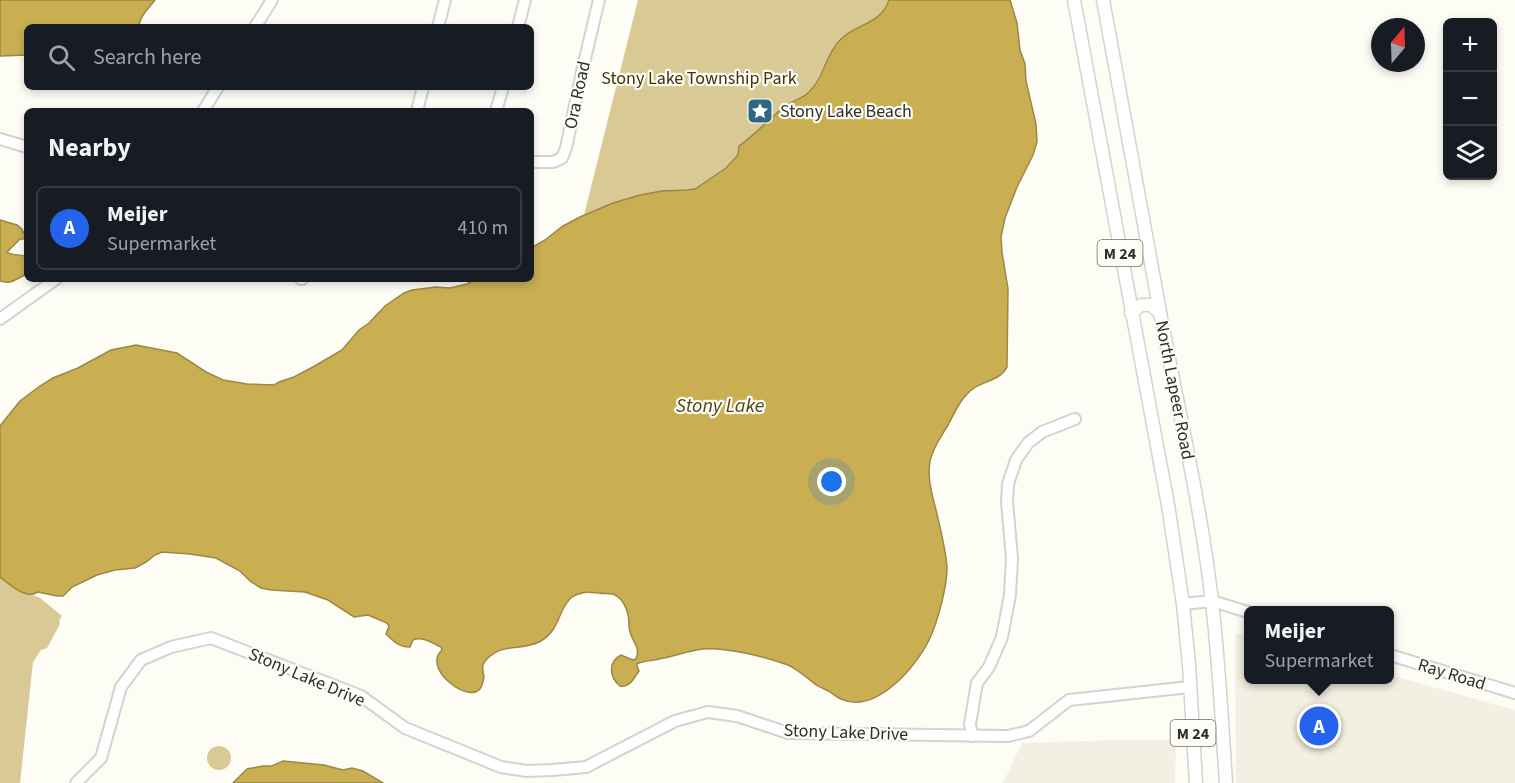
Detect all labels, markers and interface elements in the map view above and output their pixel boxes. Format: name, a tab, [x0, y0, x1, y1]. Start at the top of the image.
north arrow	[1371, 18, 1425, 72]
map controls	[1443, 18, 1497, 180]
button: +	[1443, 18, 1497, 72]
search box	[24, 24, 534, 90]
icon: search	[45, 41, 78, 74]
text: Search here	[93, 41, 201, 73]
street label: Ora Road	[558, 59, 597, 131]
park label: Stony Lake Township Park	[601, 66, 797, 91]
button: −	[1443, 72, 1497, 126]
place icon: Stony Lake Beach	[745, 96, 775, 126]
place label: Stony Lake Beach	[780, 99, 912, 124]
button: layers	[1443, 126, 1497, 180]
text: Nearby	[48, 129, 131, 166]
text: Meijer	[107, 198, 168, 230]
text: A	[64, 214, 75, 242]
text: 410 m	[458, 214, 508, 242]
text: Supermarket	[107, 230, 216, 258]
road number: M 24	[1098, 240, 1142, 266]
street label: North Lapeer Road	[1149, 318, 1200, 462]
water label: Stony Lake	[676, 392, 764, 420]
your location	[817, 467, 846, 496]
popup	[1244, 606, 1394, 684]
text: Meijer	[1264, 615, 1325, 647]
street label: Stony Lake Drive	[245, 642, 369, 713]
text: Supermarket	[1264, 647, 1374, 675]
street label: Ray Road	[1415, 652, 1489, 697]
pin: A	[1300, 704, 1338, 748]
street label: Stony Lake Drive	[783, 718, 909, 747]
road number: M 24	[1170, 720, 1216, 746]

